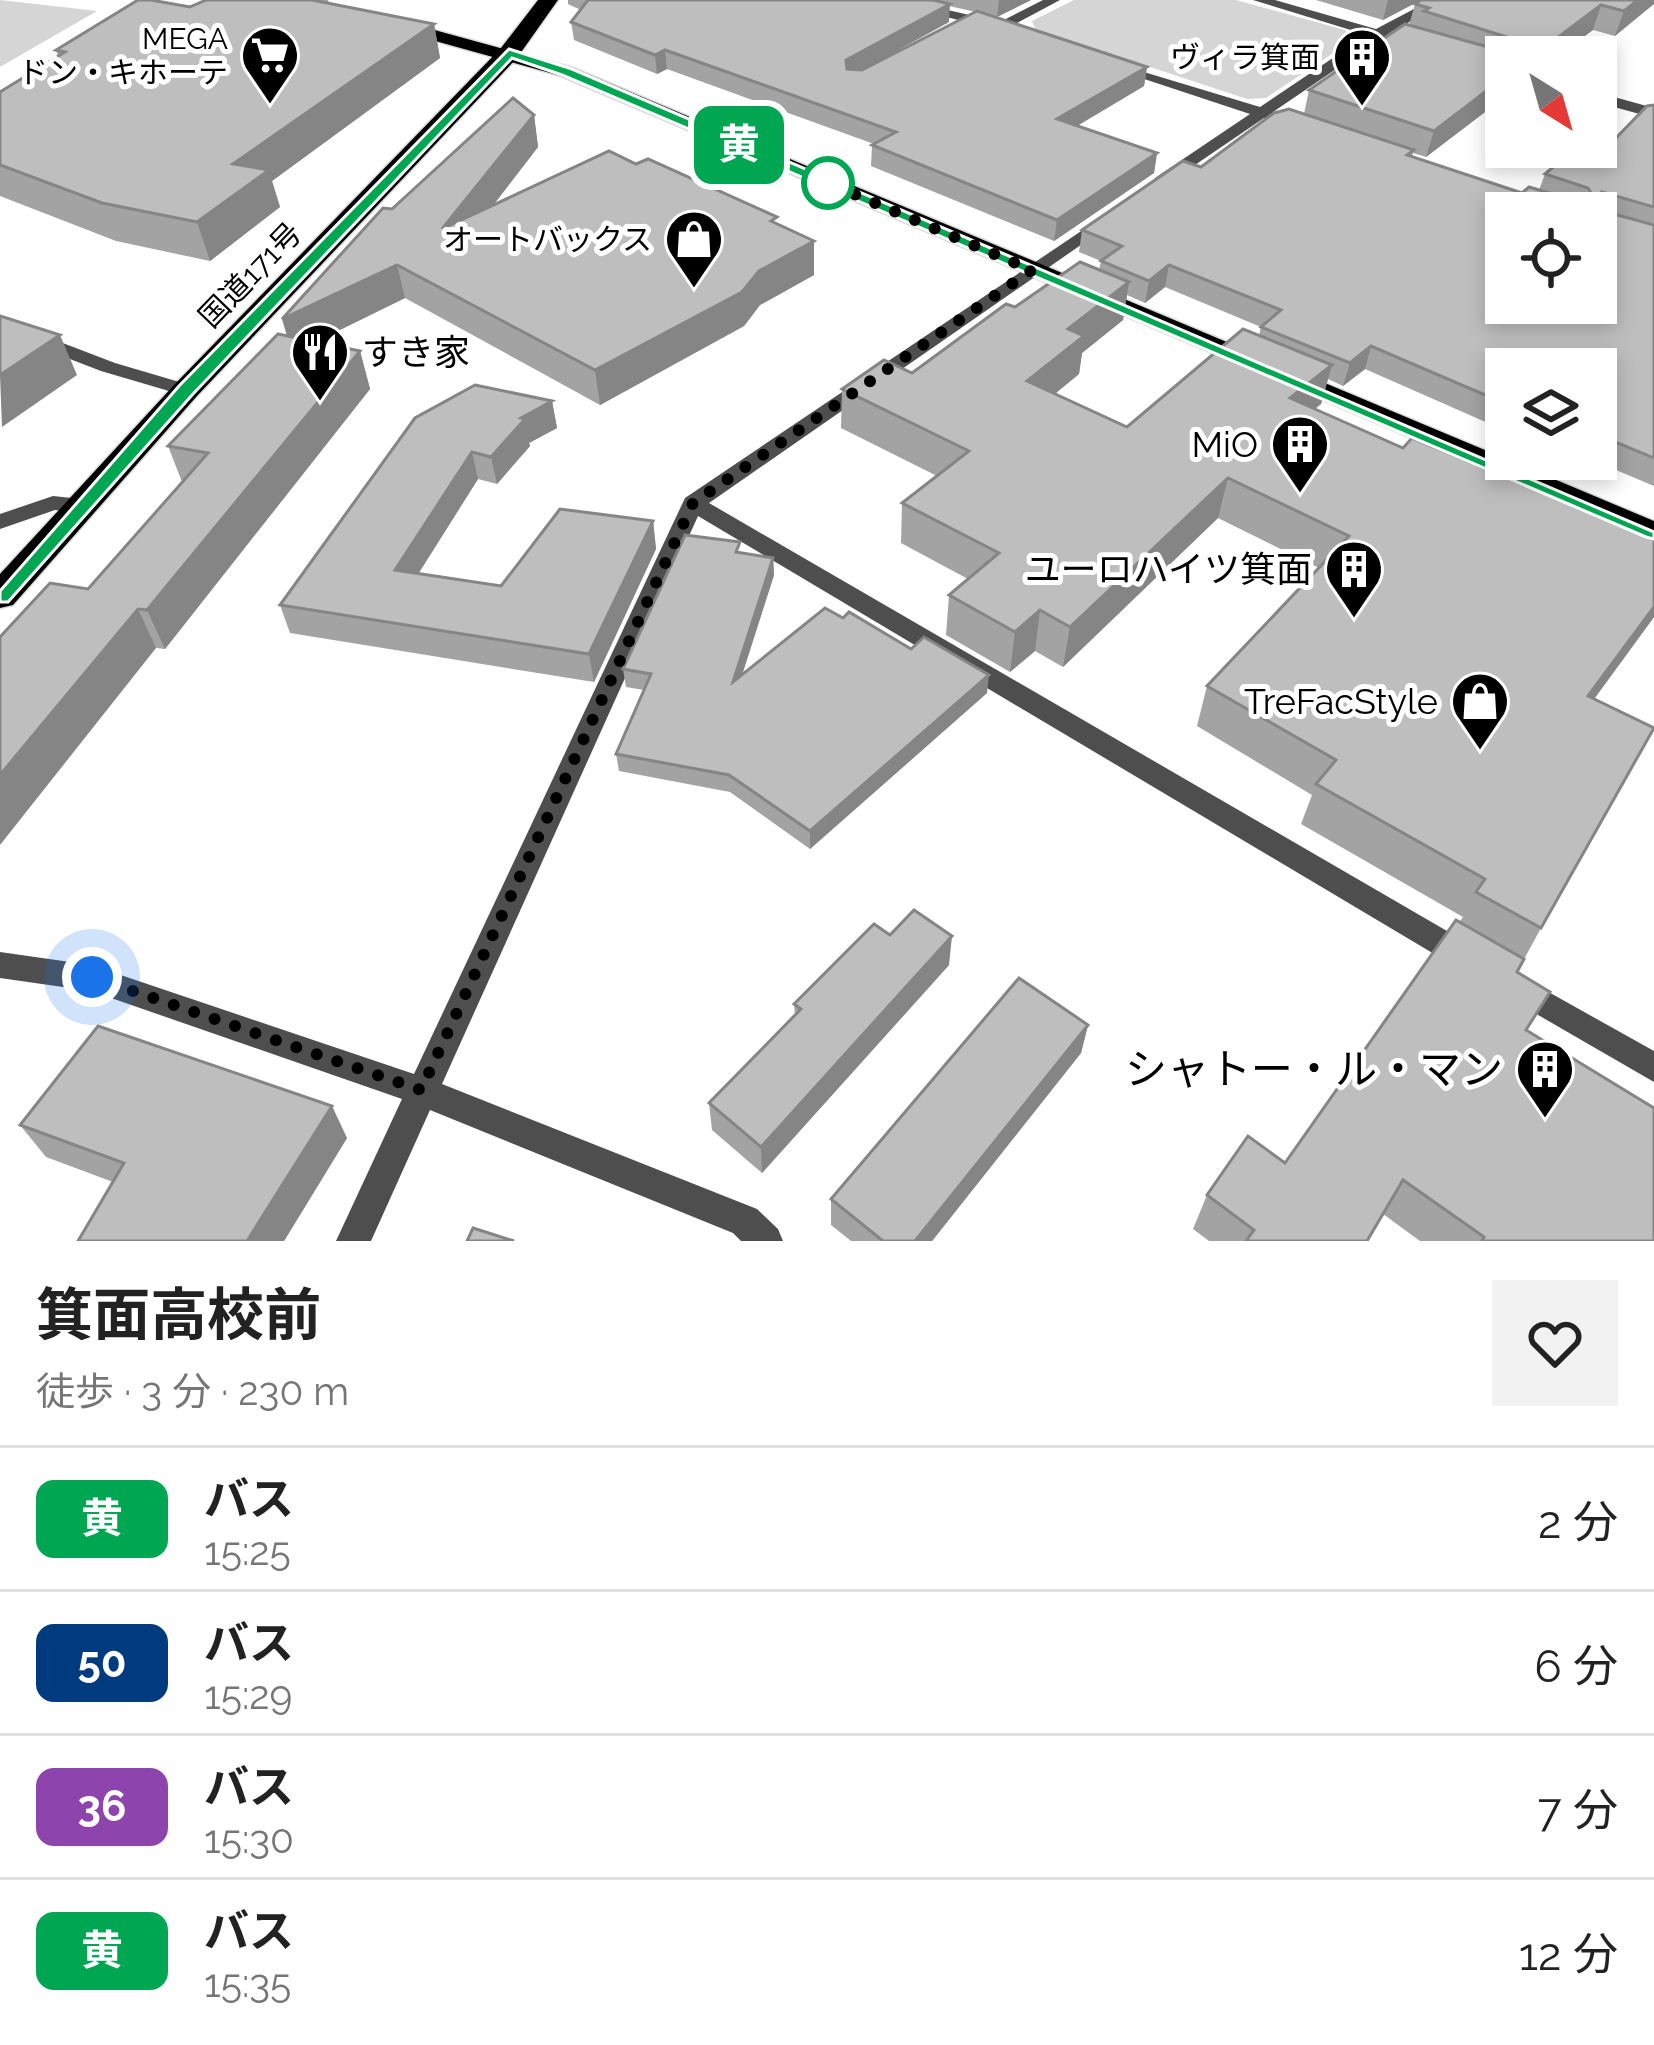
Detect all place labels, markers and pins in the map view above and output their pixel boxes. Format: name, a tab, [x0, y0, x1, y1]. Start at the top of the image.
place label: MEGA ドン・キホーテ	[18, 21, 228, 90]
supermarket icon: MEGA ドン・キホーテ	[239, 24, 301, 106]
building icon: ヴィラ箕面	[1331, 26, 1393, 108]
place label: ヴィラ箕面	[1170, 40, 1320, 75]
unlabelled marker	[803, 158, 853, 208]
shop icon: オートバックス	[663, 208, 725, 290]
place label: オートバックス	[443, 222, 652, 257]
restaurant icon: すき家	[289, 321, 351, 403]
place label: すき家	[362, 331, 470, 373]
building icon: MiO	[1269, 413, 1331, 495]
place label: MiO	[1192, 423, 1258, 465]
building icon: ユーロハイツ箕面	[1323, 538, 1385, 620]
place label: ユーロハイツ箕面	[1025, 548, 1312, 590]
shop icon: TreFacStyle	[1449, 670, 1511, 752]
place label: TreFacStyle	[1244, 680, 1438, 722]
building icon: シャトー・ル・マン	[1514, 1038, 1576, 1120]
place label: シャトー・ル・マン	[1125, 1045, 1503, 1094]

